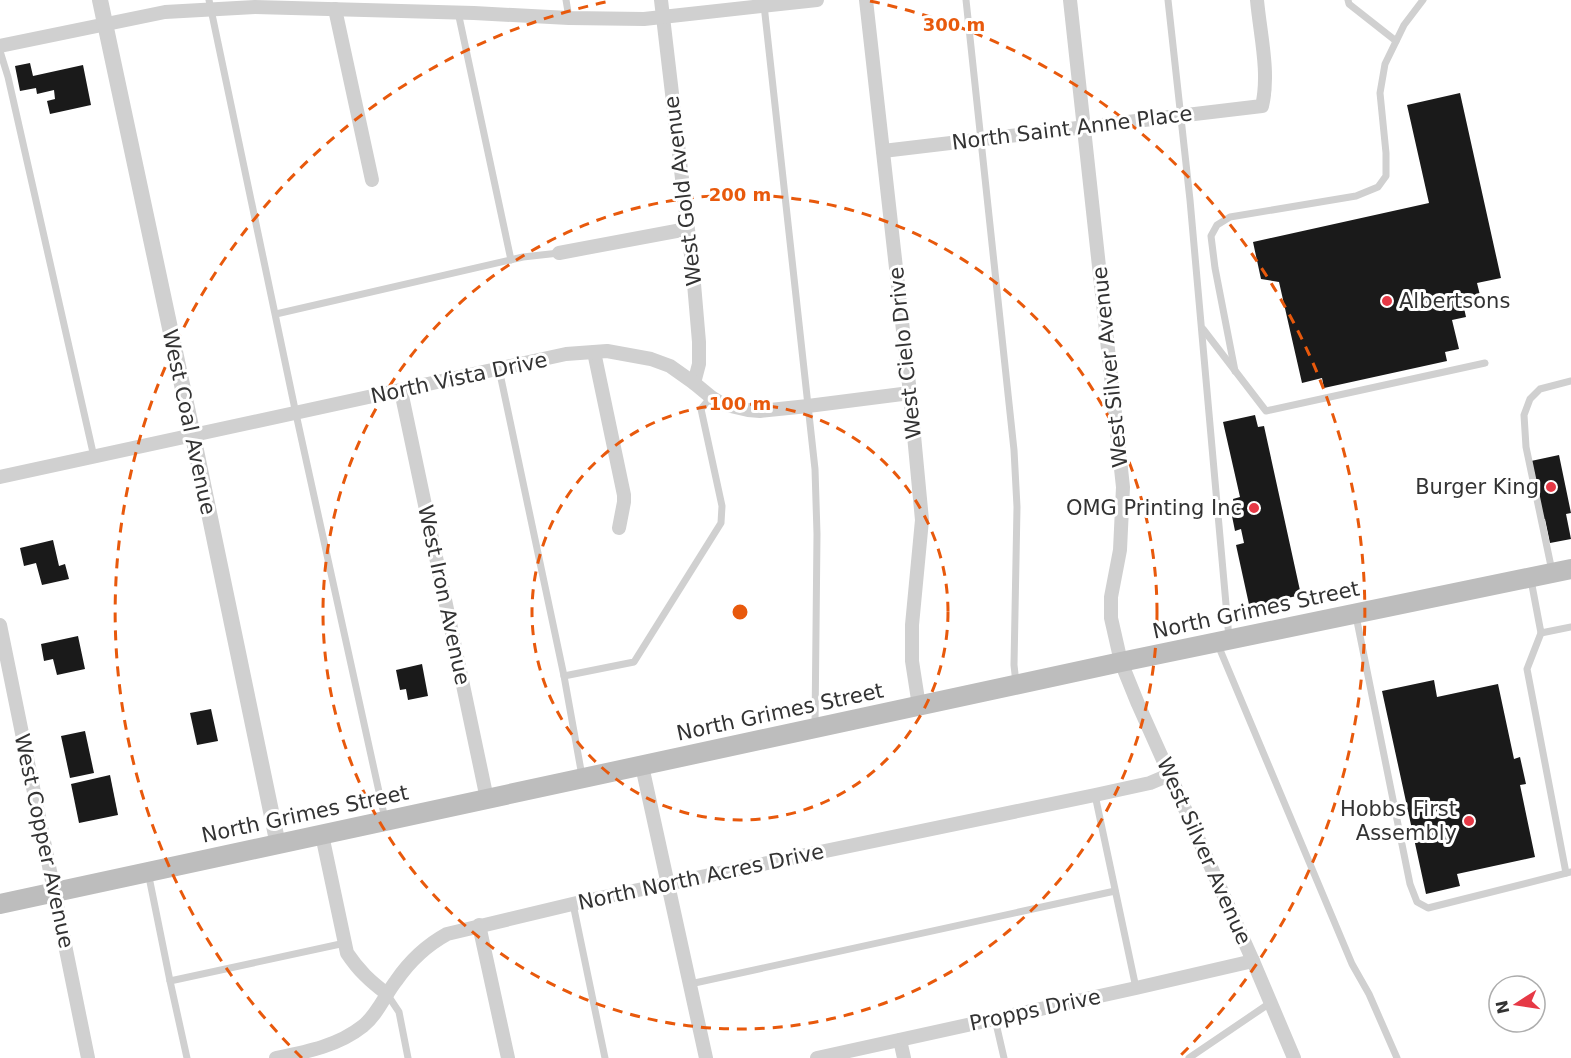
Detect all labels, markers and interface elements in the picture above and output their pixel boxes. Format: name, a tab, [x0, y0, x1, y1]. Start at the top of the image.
text: 300 m	[923, 14, 985, 35]
street label: West Gold Avenue	[659, 95, 707, 287]
street label: North Saint Anne Place	[950, 101, 1194, 155]
text: 200 m	[709, 184, 771, 205]
street label: West Silver Avenue	[1088, 265, 1132, 469]
street label: West Cielo Drive	[884, 266, 926, 440]
place label: Albertsons	[1399, 289, 1510, 313]
marker: Albertsons	[1380, 294, 1394, 308]
street label: West Coal Avenue	[158, 327, 220, 517]
street label: North Vista Drive	[369, 348, 549, 408]
text: 100 m	[709, 393, 771, 414]
place label: Burger King	[1415, 475, 1539, 499]
marker: Burger King	[1544, 480, 1558, 494]
place label: OMG Printing Inc	[1066, 496, 1242, 520]
marker: OMG Printing Inc	[1247, 501, 1261, 515]
street label: West Iron Avenue	[413, 503, 475, 687]
street label: North Grimes Street	[1150, 576, 1362, 644]
centre of rings	[730, 602, 750, 622]
street label: North Grimes Street	[674, 678, 886, 746]
street label: West Copper Avenue	[10, 732, 78, 950]
street label: West Silver Avenue	[1152, 754, 1256, 948]
street label: North Grimes Street	[199, 780, 411, 848]
place label: Hobbs First Assembly	[1340, 797, 1457, 845]
marker: Hobbs First Assembly	[1462, 814, 1476, 828]
street label: North North Acres Drive	[576, 839, 826, 915]
north arrow	[1487, 974, 1547, 1034]
street label: Propps Drive	[967, 984, 1103, 1036]
text: N	[1492, 998, 1514, 1016]

